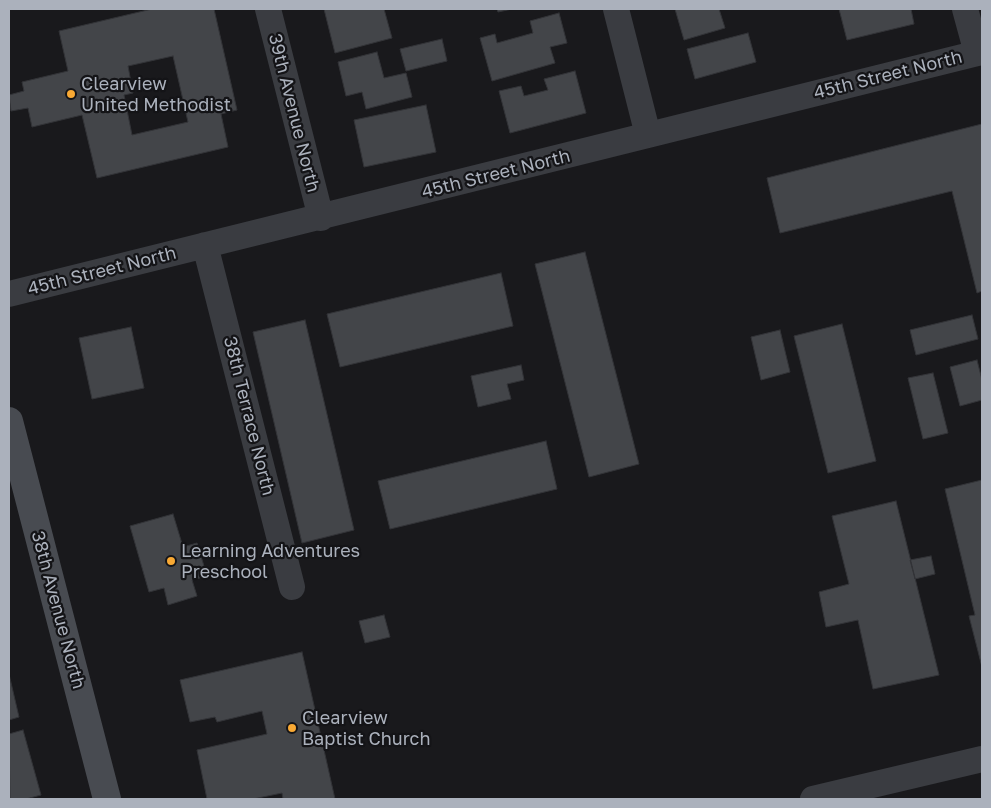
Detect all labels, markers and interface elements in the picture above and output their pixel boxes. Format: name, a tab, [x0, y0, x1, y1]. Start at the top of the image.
street label: 39th Avenue North	[264, 32, 324, 194]
street label: 45th Street North	[812, 46, 964, 104]
place label: Clearview United Methodist	[81, 73, 231, 116]
marker: Clearview United Methodist	[65, 88, 77, 100]
street label: 45th Street North	[420, 145, 572, 203]
street label: 45th Street North	[26, 242, 178, 300]
street label: 38th Terrace North	[219, 334, 279, 498]
street label: 38th Avenue North	[27, 529, 89, 691]
place label: Learning Adventures Preschool	[181, 540, 360, 582]
marker: Learning Adventures Preschool	[165, 555, 177, 567]
place label: Clearview Baptist Church	[302, 707, 430, 750]
marker: Clearview Baptist Church	[286, 722, 298, 734]

